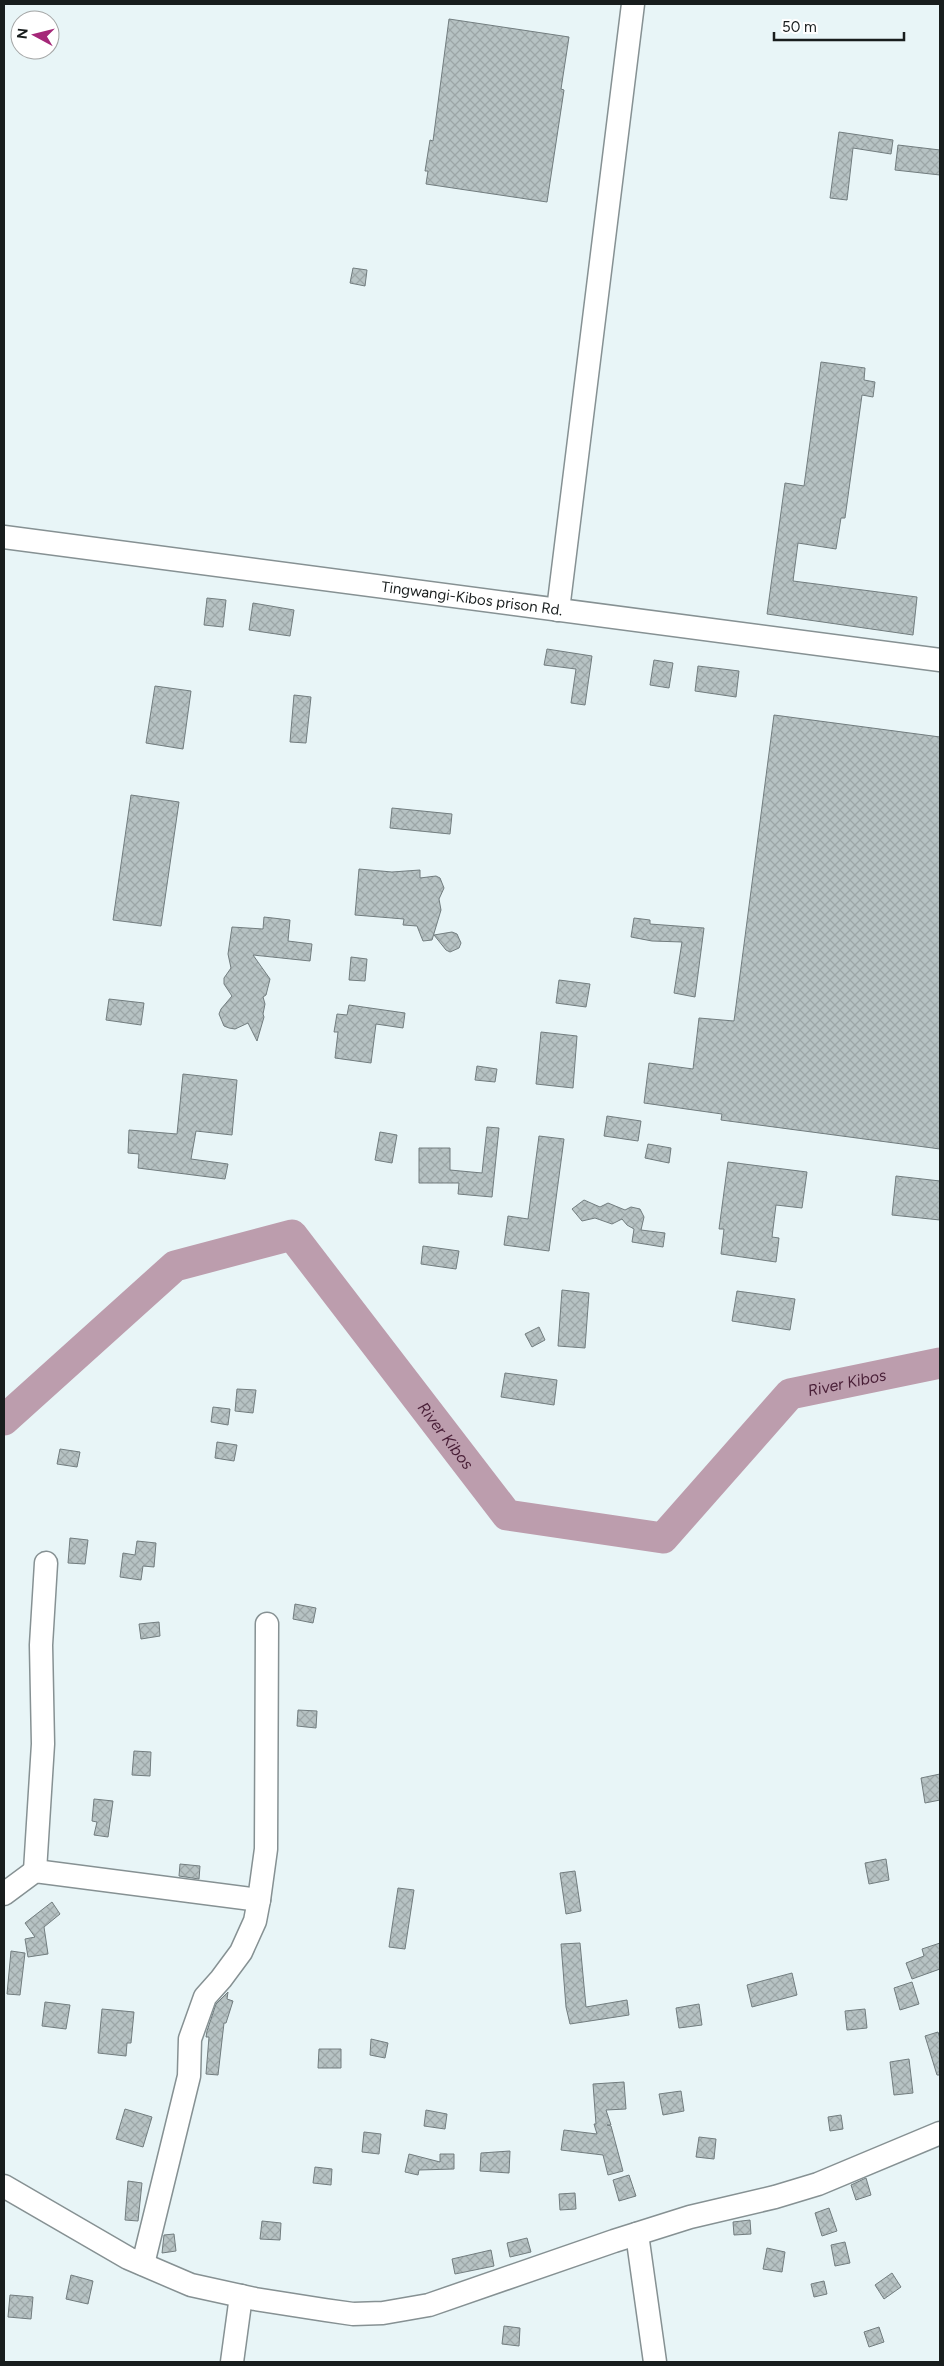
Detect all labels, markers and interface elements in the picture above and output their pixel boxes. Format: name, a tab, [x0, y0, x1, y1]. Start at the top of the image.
north arrow	[10, 10, 60, 60]
scale bar	[774, 10, 904, 42]
text: 50 m	[782, 18, 817, 36]
text: N	[13, 27, 32, 40]
street label: Tingwangi-Kibos prison Rd.	[380, 578, 564, 619]
water label: River Kibos	[806, 1365, 888, 1400]
water label: River Kibos	[414, 1398, 478, 1473]

